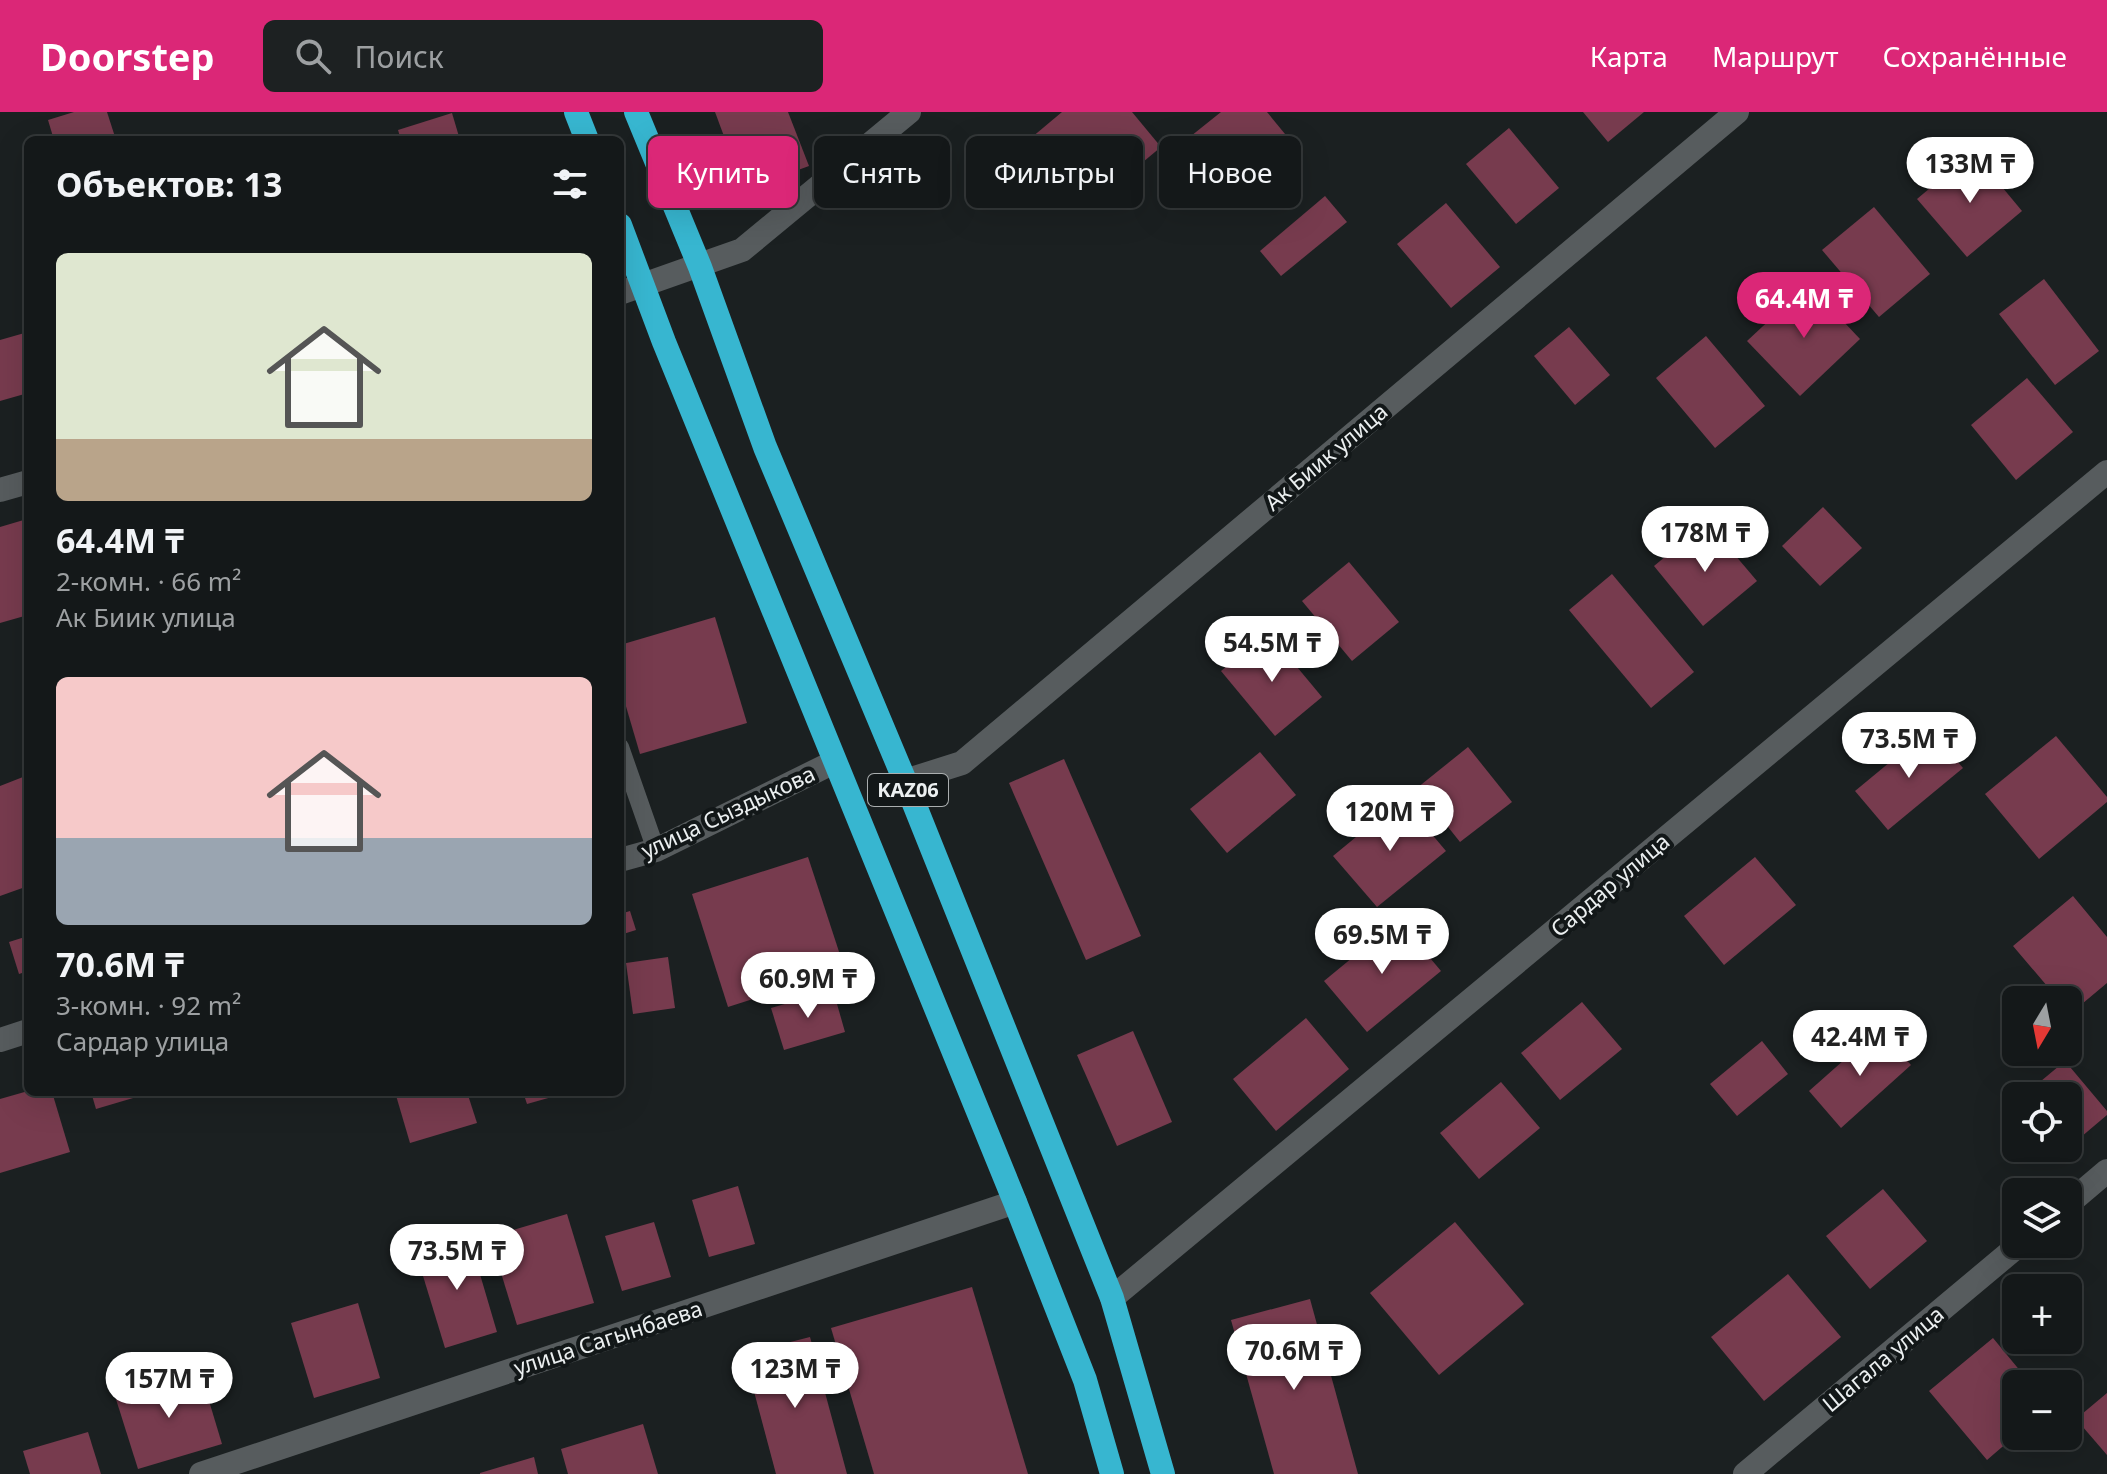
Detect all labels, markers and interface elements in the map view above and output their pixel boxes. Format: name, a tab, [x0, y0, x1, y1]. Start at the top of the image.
search box	[263, 20, 823, 92]
text: Doorstep	[40, 30, 215, 82]
icon: search	[291, 34, 335, 78]
text: Поиск	[355, 36, 444, 77]
text: Карта	[1590, 37, 1668, 75]
text: Маршрут	[1712, 37, 1838, 75]
text: Сохранённые	[1882, 37, 2067, 75]
chip: Купить	[648, 136, 798, 208]
chip: Снять	[814, 136, 950, 208]
chip: Фильтры	[966, 136, 1143, 208]
chip: Новое	[1159, 136, 1301, 208]
pin: 133M ₸	[1905, 137, 2035, 205]
text: 133M ₸	[1925, 145, 2015, 181]
text: Объектов: 13	[56, 161, 282, 207]
icon: filters	[548, 162, 592, 206]
pin: 64.4M ₸	[1730, 272, 1878, 340]
text: 64.4M ₸	[1755, 280, 1853, 316]
icon: home	[252, 305, 396, 449]
street label: Ак Биик улица	[1257, 396, 1393, 517]
pin: 178M ₸	[1640, 506, 1770, 574]
text: 178M ₸	[1660, 514, 1750, 550]
text: 64.4M ₸	[56, 517, 184, 563]
text: 2-комн. · 66 m²	[56, 563, 241, 599]
text: Ак Биик улица	[56, 599, 236, 635]
pin: 54.5M ₸	[1198, 616, 1346, 684]
text: 54.5M ₸	[1223, 624, 1321, 660]
pin: 73.5M ₸	[1835, 712, 1983, 780]
text: 73.5M ₸	[1860, 720, 1958, 756]
icon: home	[252, 729, 396, 873]
street label: улица Сыздыкова	[636, 758, 819, 865]
road number: KАZ06	[868, 774, 948, 806]
pin: 120M ₸	[1325, 785, 1455, 853]
text: 120M ₸	[1345, 793, 1435, 829]
street label: Сардар улица	[1544, 826, 1675, 943]
pin: 69.5M ₸	[1308, 908, 1456, 976]
text: 69.5M ₸	[1333, 916, 1431, 952]
text: 70.6M ₸	[56, 941, 184, 987]
pin: 60.9M ₸	[734, 952, 882, 1020]
text: 60.9M ₸	[759, 960, 857, 996]
north arrow	[2002, 986, 2082, 1066]
map controls	[2002, 986, 2082, 1450]
text: 3-комн. · 92 m²	[56, 987, 241, 1023]
pin: 42.4M ₸	[1786, 1010, 1934, 1078]
text: 42.4M ₸	[1811, 1018, 1909, 1054]
text: Сардар улица	[56, 1023, 229, 1059]
button: locate	[2002, 1082, 2082, 1162]
button: layers	[2002, 1178, 2082, 1258]
pin: 73.5M ₸	[383, 1224, 531, 1292]
text: 73.5M ₸	[408, 1232, 506, 1268]
button: +	[2002, 1274, 2082, 1354]
street label: улица Сагынбаева	[510, 1292, 706, 1382]
street label: Шагала улица	[1815, 1298, 1949, 1418]
pin: 70.6M ₸	[1220, 1324, 1368, 1392]
text: 70.6M ₸	[1245, 1332, 1343, 1368]
pin: 123M ₸	[730, 1342, 860, 1410]
text: 123M ₸	[750, 1350, 840, 1386]
pin: 157M ₸	[104, 1352, 234, 1420]
text: 157M ₸	[124, 1360, 214, 1396]
button: −	[2002, 1370, 2082, 1450]

